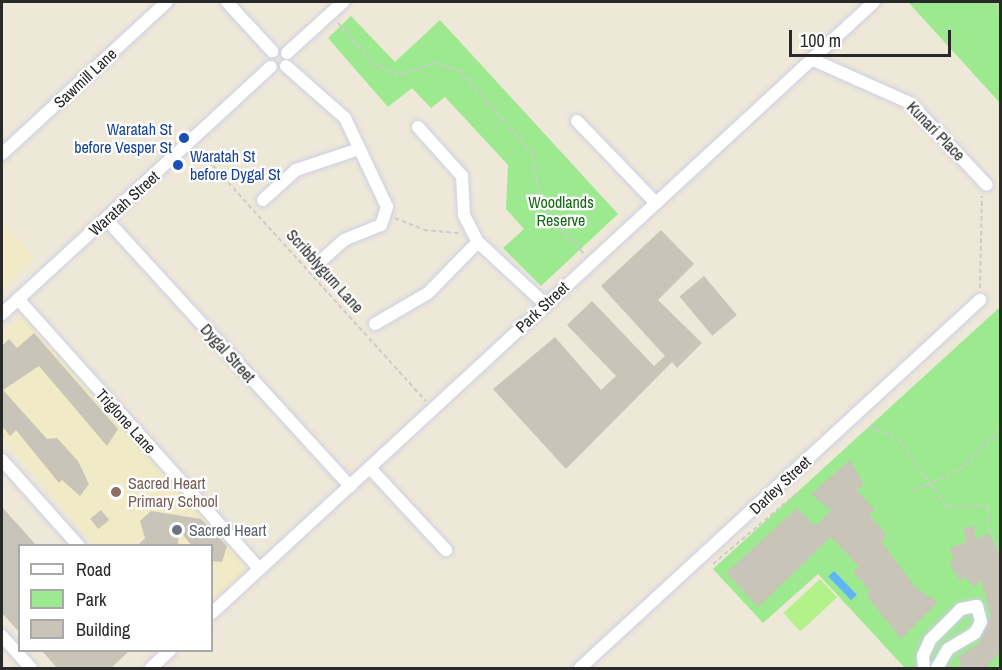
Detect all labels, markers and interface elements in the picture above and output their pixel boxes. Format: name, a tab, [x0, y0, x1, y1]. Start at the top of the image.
scale bar	[792, 18, 954, 56]
text: 100 m	[800, 28, 841, 53]
street label: Sawmill Lane	[50, 44, 120, 112]
street label: Kunari Place	[903, 97, 969, 165]
place label: Waratah St before Vesper St	[74, 119, 172, 157]
marker: Waratah St before Vesper St	[177, 131, 191, 145]
place label: Waratah St before Dygal St	[190, 146, 280, 184]
marker: Waratah St before Dygal St	[171, 158, 185, 172]
street label: Waratah Street	[85, 167, 163, 239]
park label: Woodlands Reserve	[528, 192, 594, 230]
street label: Scribblygum Lane	[282, 225, 368, 317]
street label: Park Street	[511, 278, 573, 336]
street label: Dygal Street	[197, 320, 259, 386]
street label: Triglone Lane	[92, 385, 160, 457]
street label: Darley Street	[745, 452, 815, 518]
place label: Sacred Heart Primary School	[128, 473, 218, 511]
marker: Sacred Heart Primary School	[109, 485, 123, 499]
place label: Sacred Heart	[189, 520, 266, 540]
marker: Sacred Heart	[170, 523, 184, 537]
legend	[18, 544, 213, 652]
text: Road	[76, 557, 111, 582]
text: Park	[76, 587, 106, 612]
text: Building	[76, 617, 130, 642]

